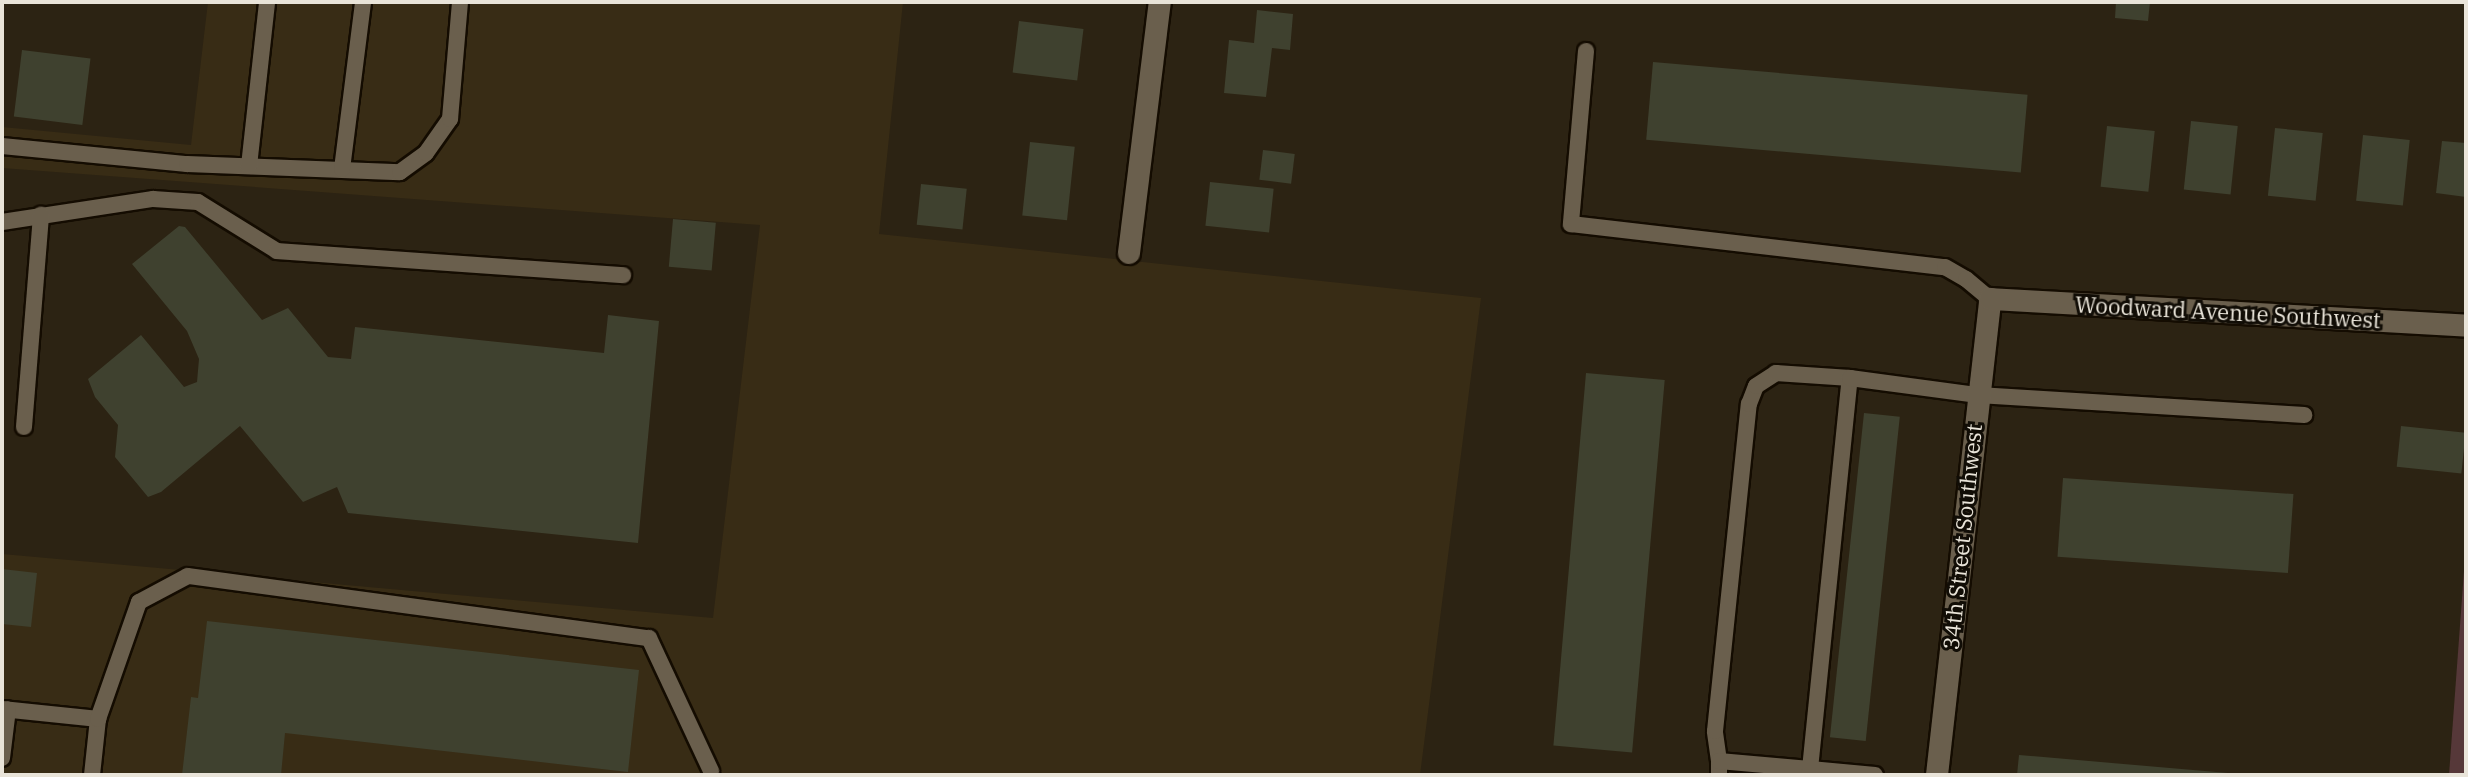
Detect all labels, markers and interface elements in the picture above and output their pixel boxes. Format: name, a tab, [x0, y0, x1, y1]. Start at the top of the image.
street label: Woodward Avenue Southwest	[2075, 291, 2381, 333]
street label: 34th Street Southwest	[1937, 423, 1987, 651]

